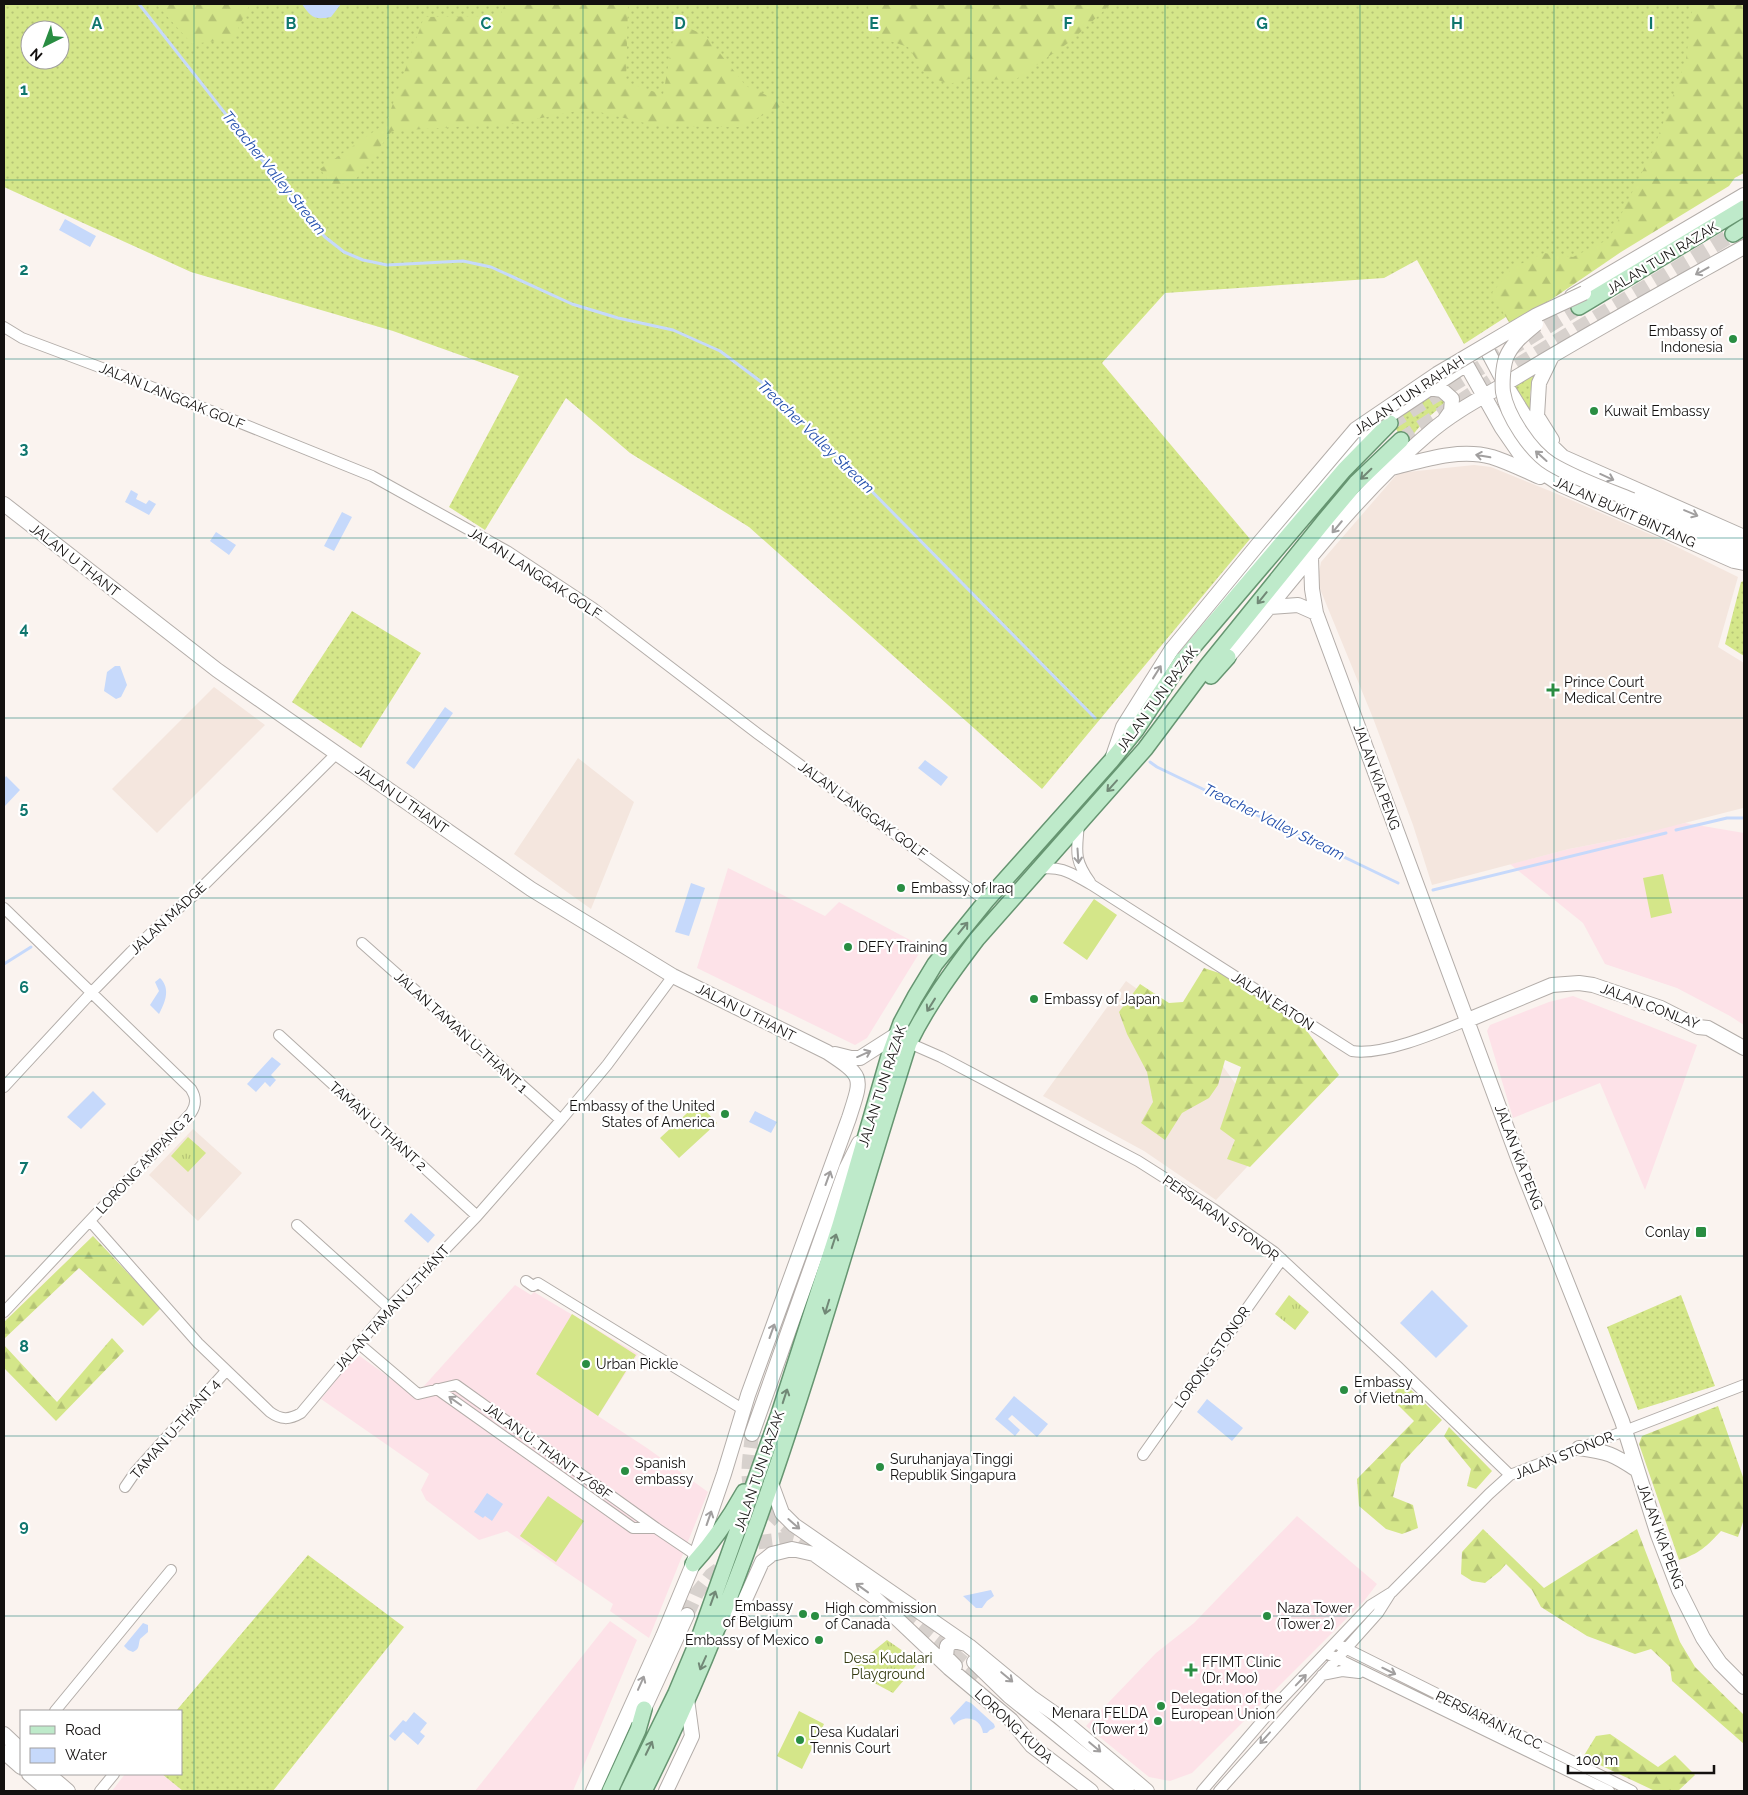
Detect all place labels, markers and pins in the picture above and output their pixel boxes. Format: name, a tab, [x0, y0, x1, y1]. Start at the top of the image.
place label: Embassy of Indonesia	[1648, 323, 1724, 355]
marker: Embassy of Indonesia	[1727, 333, 1739, 345]
place label: Kuwait Embassy	[1604, 403, 1710, 419]
marker: Kuwait Embassy	[1588, 405, 1600, 417]
place label: Prince Court Medical Centre	[1564, 674, 1662, 706]
marker: Prince Court Medical Centre	[1546, 683, 1560, 697]
place label: Embassy of Iraq	[911, 880, 1013, 896]
marker: Embassy of Iraq	[895, 882, 907, 894]
place label: DEFY Training	[858, 939, 947, 955]
marker: DEFY Training	[842, 941, 854, 953]
place label: Embassy of Japan	[1044, 991, 1160, 1007]
marker: Embassy of Japan	[1028, 993, 1040, 1005]
place label: Embassy of the United States of America	[569, 1098, 715, 1130]
marker: Embassy of the United States of America	[719, 1108, 731, 1120]
place label: Conlay	[1645, 1224, 1690, 1240]
marker: Conlay	[1694, 1225, 1708, 1239]
place label: Urban Pickle	[596, 1356, 678, 1372]
marker: Urban Pickle	[580, 1358, 592, 1370]
place label: Embassy of Vietnam	[1354, 1374, 1424, 1406]
marker: Embassy of Vietnam	[1338, 1384, 1350, 1396]
place label: Suruhanjaya Tinggi Republik Singapura	[890, 1451, 1016, 1483]
place label: Spanish embassy	[635, 1455, 694, 1487]
marker: Suruhanjaya Tinggi Republik Singapura	[874, 1461, 886, 1473]
marker: Spanish embassy	[619, 1465, 631, 1477]
place label: Embassy of Belgium	[723, 1598, 793, 1630]
place label: High commission of Canada	[825, 1600, 937, 1632]
place label: Naza Tower (Tower 2)	[1277, 1600, 1352, 1632]
marker: Embassy of Belgium	[797, 1608, 809, 1620]
marker: High commission of Canada	[809, 1610, 821, 1622]
marker: Naza Tower (Tower 2)	[1261, 1610, 1273, 1622]
place label: Embassy of Mexico	[685, 1632, 809, 1648]
marker: Embassy of Mexico	[813, 1634, 825, 1646]
place label: FFIMT Clinic (Dr. Moo)	[1202, 1654, 1282, 1686]
marker: FFIMT Clinic (Dr. Moo)	[1184, 1663, 1198, 1677]
place label: Delegation of the European Union	[1171, 1690, 1282, 1722]
marker: Delegation of the European Union	[1155, 1700, 1167, 1712]
place label: Menara FELDA (Tower 1)	[1052, 1705, 1149, 1737]
marker: Menara FELDA (Tower 1)	[1152, 1715, 1164, 1727]
place label: Desa Kudalari Tennis Court	[810, 1724, 899, 1756]
marker: Desa Kudalari Tennis Court	[794, 1734, 806, 1746]

